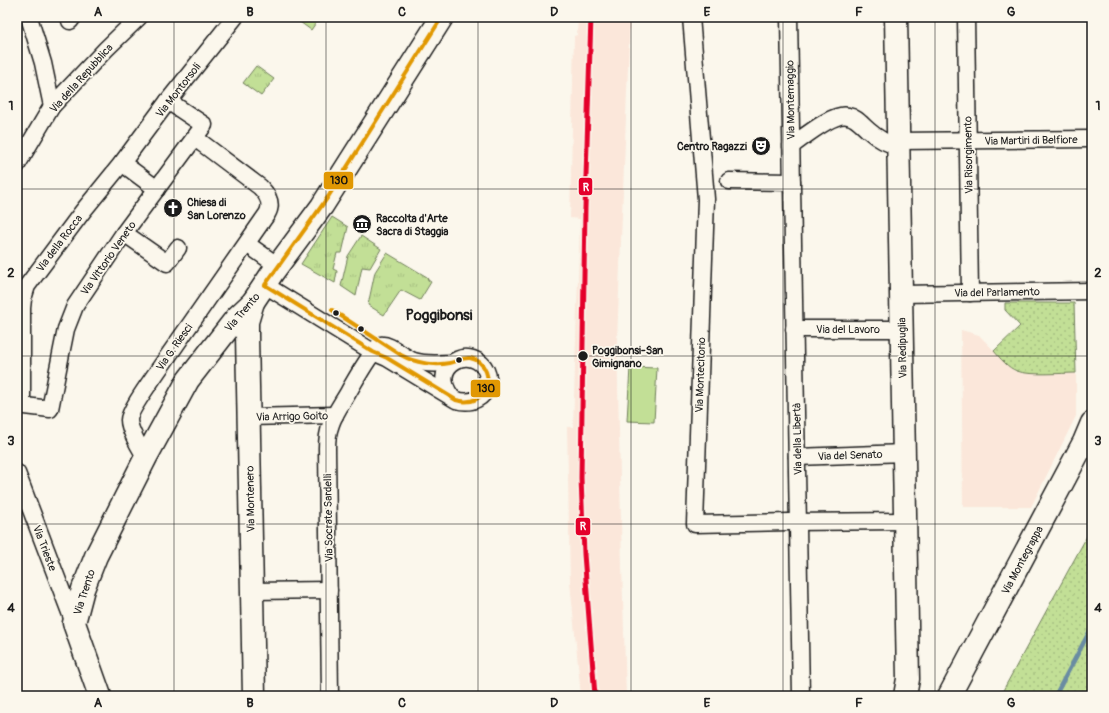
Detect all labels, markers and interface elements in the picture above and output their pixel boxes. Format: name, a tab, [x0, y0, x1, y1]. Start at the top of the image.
text: A	[94, 4, 103, 20]
text: B	[246, 4, 254, 20]
text: C	[398, 4, 406, 20]
text: D	[550, 4, 558, 20]
text: E	[704, 4, 711, 20]
text: F	[855, 4, 863, 20]
text: G	[1007, 4, 1016, 20]
street label: Via della Repubblica	[47, 41, 116, 115]
street label: Via Montorsoli	[153, 60, 204, 120]
street label: Via Montemaggio	[783, 60, 798, 140]
text: 1	[8, 98, 14, 114]
text: 1	[1095, 98, 1101, 114]
street label: Via Risorgimento	[961, 116, 976, 194]
street label: Via Martiri di Belfiore	[984, 133, 1078, 148]
theatre icon: Centro Ragazzi	[750, 135, 772, 157]
place label: Centro Ragazzi	[677, 140, 747, 153]
line badge: 130	[323, 171, 354, 190]
text: 130	[330, 174, 348, 187]
line badge: R	[578, 177, 593, 196]
text: R	[583, 181, 590, 194]
place label: Chiesa di San Lorenzo	[187, 196, 246, 222]
church icon: Chiesa di San Lorenzo	[162, 197, 184, 219]
street label: Via della Rocca	[34, 212, 85, 274]
place label: Raccolta d'Arte Sacra di Staggia	[376, 212, 448, 238]
museum icon: Raccolta d'Arte Sacra di Staggia	[351, 213, 373, 235]
street label: Via Vittorio Veneto	[78, 219, 139, 298]
text: 2	[7, 265, 15, 281]
text: 2	[1094, 265, 1102, 281]
street label: Via del Parlamento	[954, 285, 1040, 300]
street label: Via Trento	[222, 290, 263, 334]
district label: Poggibonsi	[406, 306, 473, 325]
unlabelled marker	[331, 308, 341, 318]
street label: Via Redipuglia	[895, 317, 910, 379]
street label: Via G. Riesci	[153, 321, 195, 373]
street label: Via del Lavoro	[816, 323, 880, 336]
unlabelled marker	[356, 324, 366, 334]
street label: Via Montecitorio	[693, 337, 708, 413]
place label: Poggibonsi-San Gimignano	[592, 344, 663, 370]
marker: Poggibonsi-San Gimignano	[576, 349, 590, 363]
unlabelled marker	[454, 355, 464, 365]
line badge: 130	[470, 379, 501, 398]
text: 130	[477, 382, 495, 395]
street label: Via della Libertà	[790, 403, 805, 475]
street label: Via Arrigo Goito	[256, 409, 328, 424]
text: 3	[7, 433, 15, 449]
text: 3	[1094, 433, 1102, 449]
street label: Via del Senato	[817, 448, 883, 463]
street label: Via Montenero	[243, 465, 258, 532]
street label: Via Socrate Sardelli	[321, 474, 336, 562]
line badge: R	[575, 517, 591, 536]
text: R	[580, 520, 587, 533]
street label: Via Trieste	[30, 523, 59, 573]
street label: Via Montegrappa	[999, 524, 1046, 597]
street label: Via Trento	[71, 568, 98, 617]
text: 4	[7, 600, 15, 616]
text: 4	[1094, 600, 1102, 616]
text: A	[94, 695, 103, 711]
text: B	[246, 695, 254, 711]
text: C	[398, 695, 406, 711]
text: D	[550, 695, 558, 711]
text: E	[704, 695, 711, 711]
text: F	[855, 695, 863, 711]
text: G	[1007, 695, 1016, 711]

